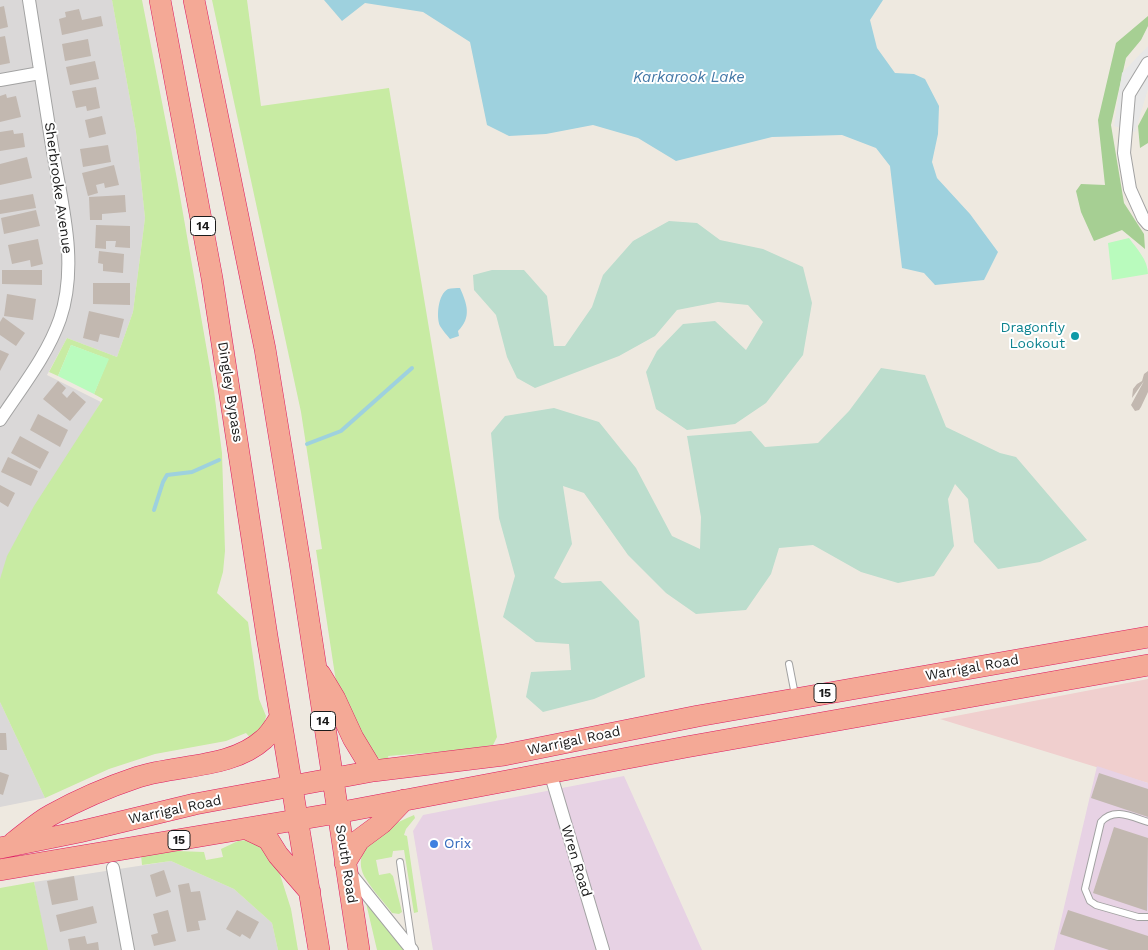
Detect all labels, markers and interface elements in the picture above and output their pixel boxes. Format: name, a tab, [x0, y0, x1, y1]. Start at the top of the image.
water label: Karkarook Lake	[633, 69, 745, 87]
street label: Sherbrooke Avenue	[40, 121, 76, 255]
road number: 14	[190, 217, 216, 236]
place label: Dragonfly Lookout	[1000, 320, 1065, 352]
marker: Dragonfly Lookout	[1069, 330, 1081, 342]
street label: Dingley Bypass	[214, 340, 246, 444]
street label: Warrigal Road	[924, 652, 1020, 684]
road number: 15	[814, 684, 836, 702]
road number: 14	[310, 711, 336, 730]
street label: Warrigal Road	[526, 723, 622, 759]
street label: Warrigal Road	[127, 792, 223, 828]
street label: South Road	[331, 823, 361, 905]
street label: Wren Road	[557, 823, 595, 899]
road number: 15	[168, 830, 190, 850]
place label: Orix	[444, 836, 471, 852]
marker: Orix	[428, 838, 440, 850]

